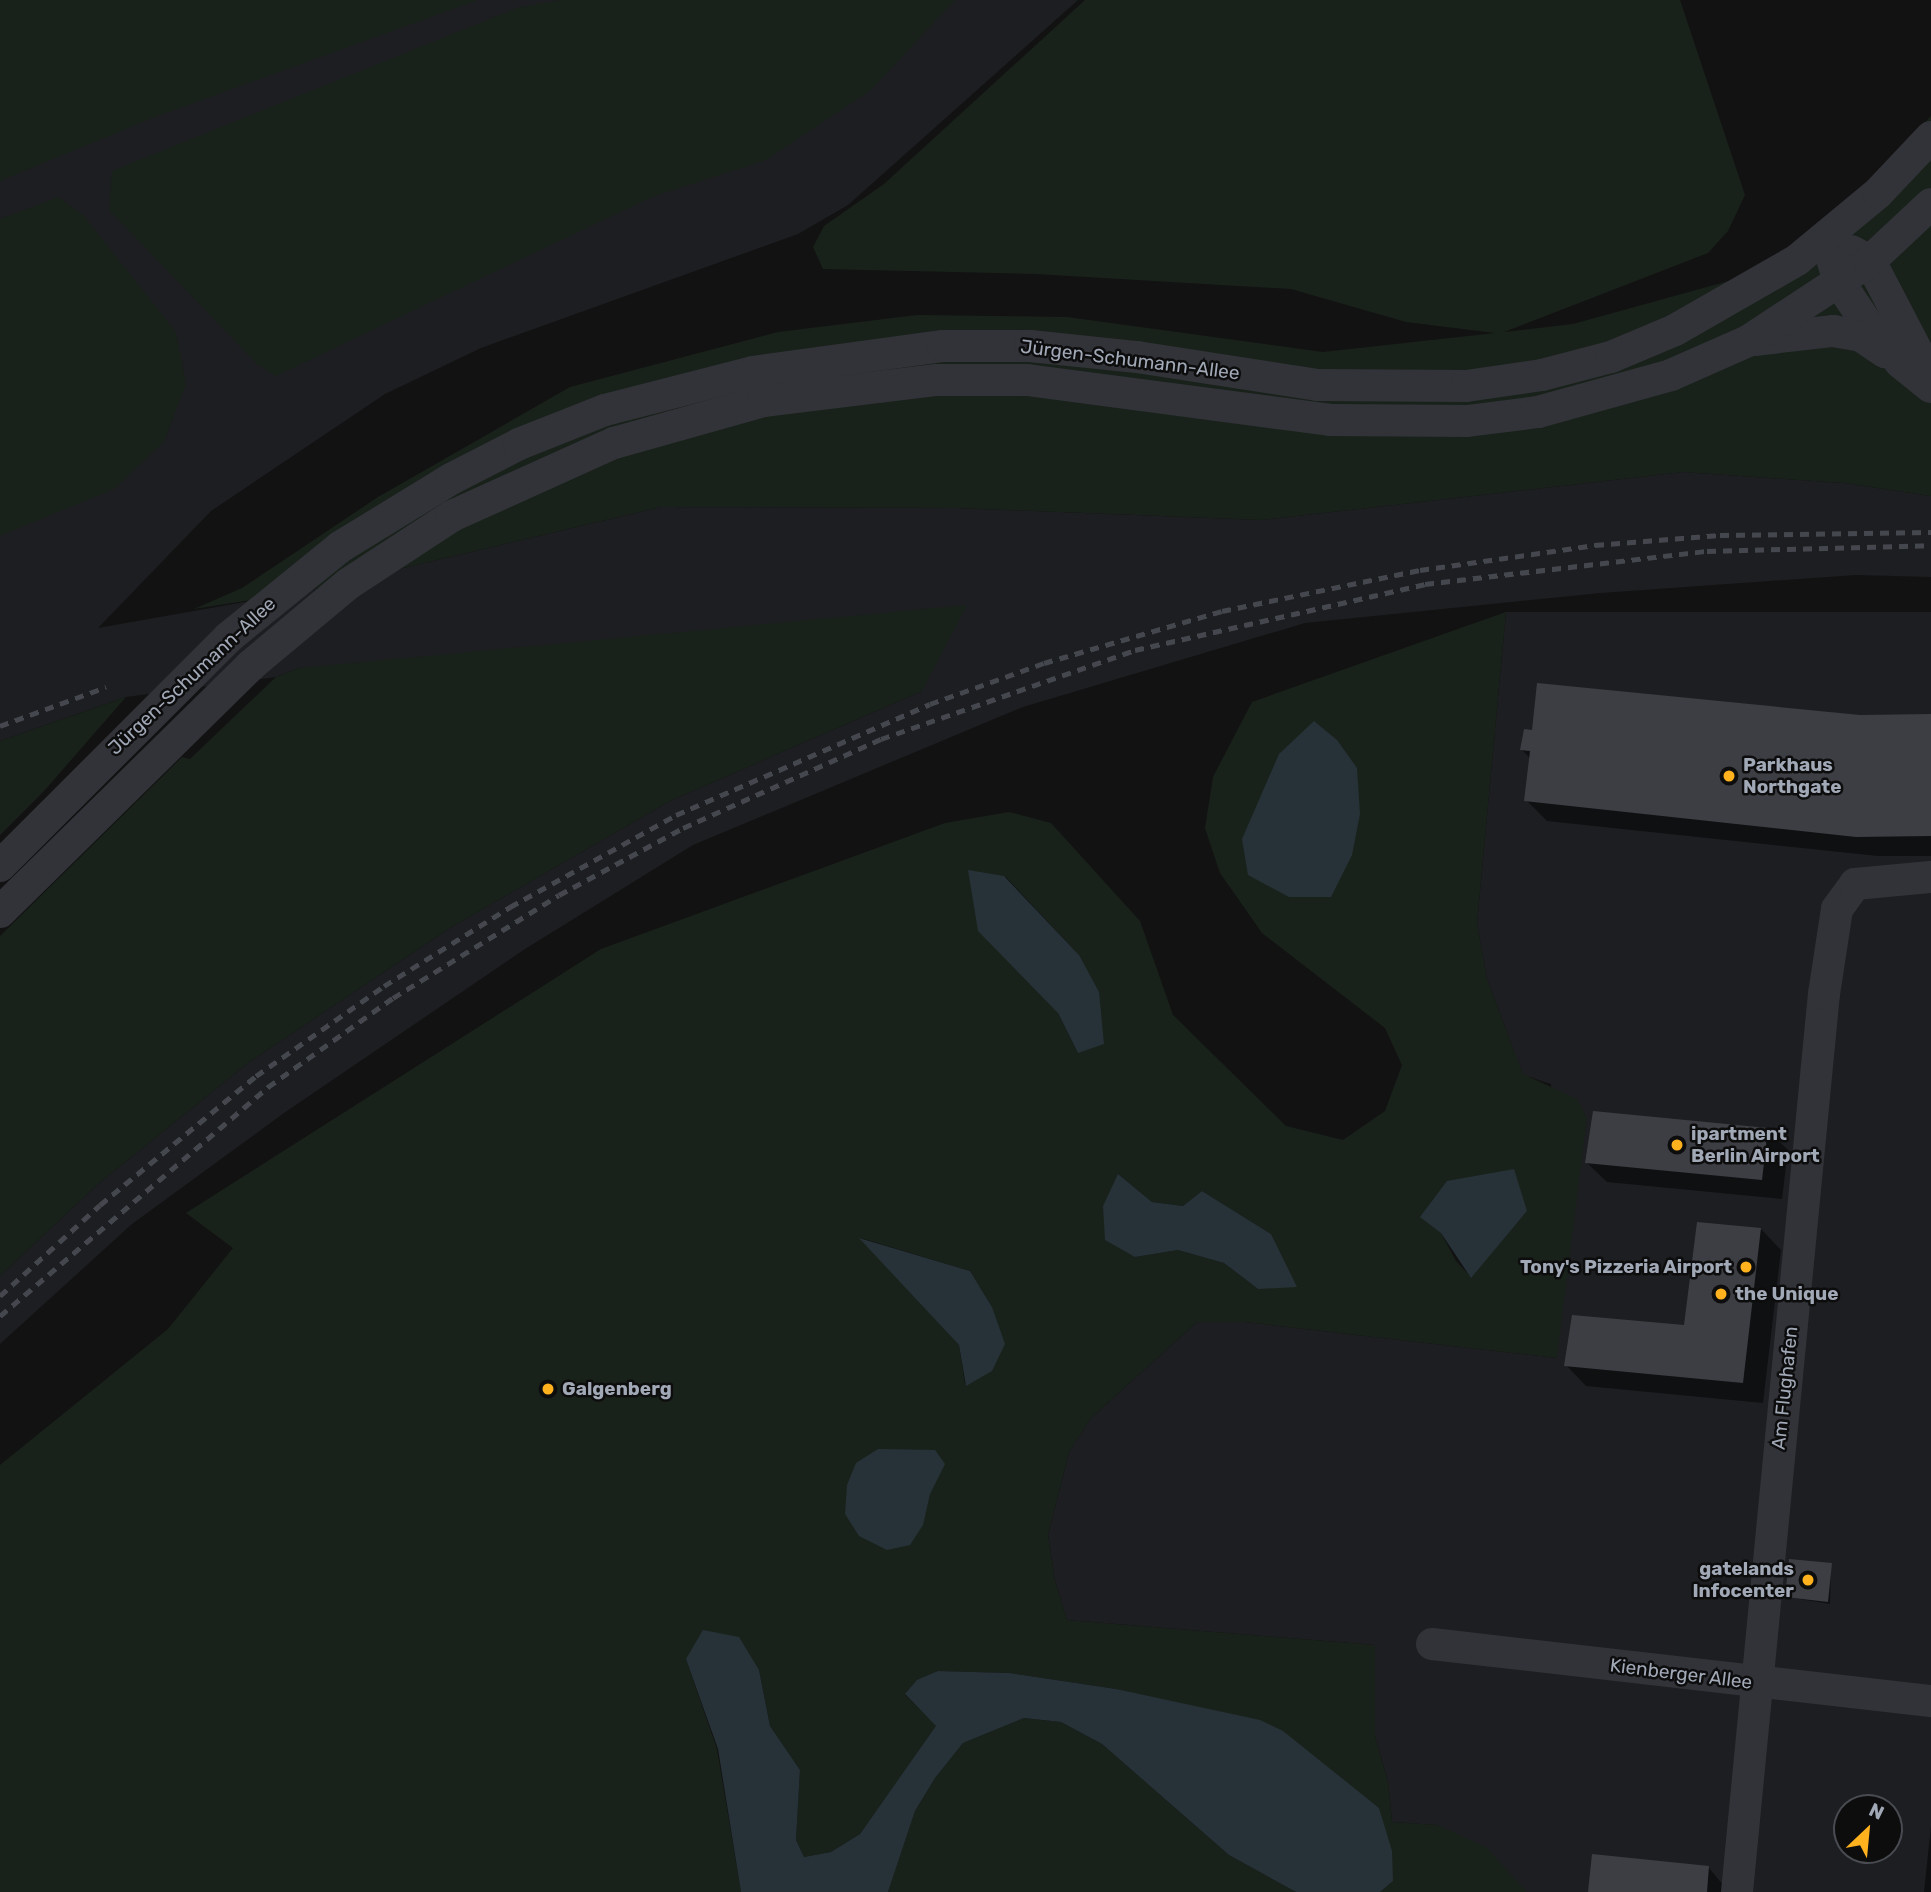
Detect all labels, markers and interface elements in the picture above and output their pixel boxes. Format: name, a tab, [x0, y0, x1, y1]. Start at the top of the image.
street label: Jürgen-Schumann-Allee	[1019, 335, 1241, 385]
street label: Jürgen-Schumann-Allee	[104, 592, 280, 760]
place label: Parkhaus Northgate	[1743, 754, 1841, 798]
marker: Parkhaus Northgate	[1721, 768, 1737, 784]
place label: ipartment Berlin Airport	[1691, 1123, 1820, 1167]
marker: ipartment Berlin Airport	[1669, 1137, 1685, 1153]
place label: Tony's Pizzeria Airport	[1520, 1256, 1732, 1278]
marker: Tony's Pizzeria Airport	[1738, 1259, 1754, 1275]
place label: the Unique	[1735, 1283, 1838, 1305]
marker: the Unique	[1713, 1286, 1729, 1302]
street label: Am Flughafen	[1767, 1325, 1803, 1451]
place label: Galgenberg	[562, 1378, 672, 1400]
marker: Galgenberg	[540, 1381, 556, 1397]
place label: gatelands Infocenter	[1692, 1558, 1794, 1602]
marker: gatelands Infocenter	[1800, 1572, 1816, 1588]
street label: Kienberger Allee	[1608, 1654, 1754, 1694]
north arrow	[1833, 1794, 1903, 1864]
text: N	[1865, 1798, 1888, 1825]

